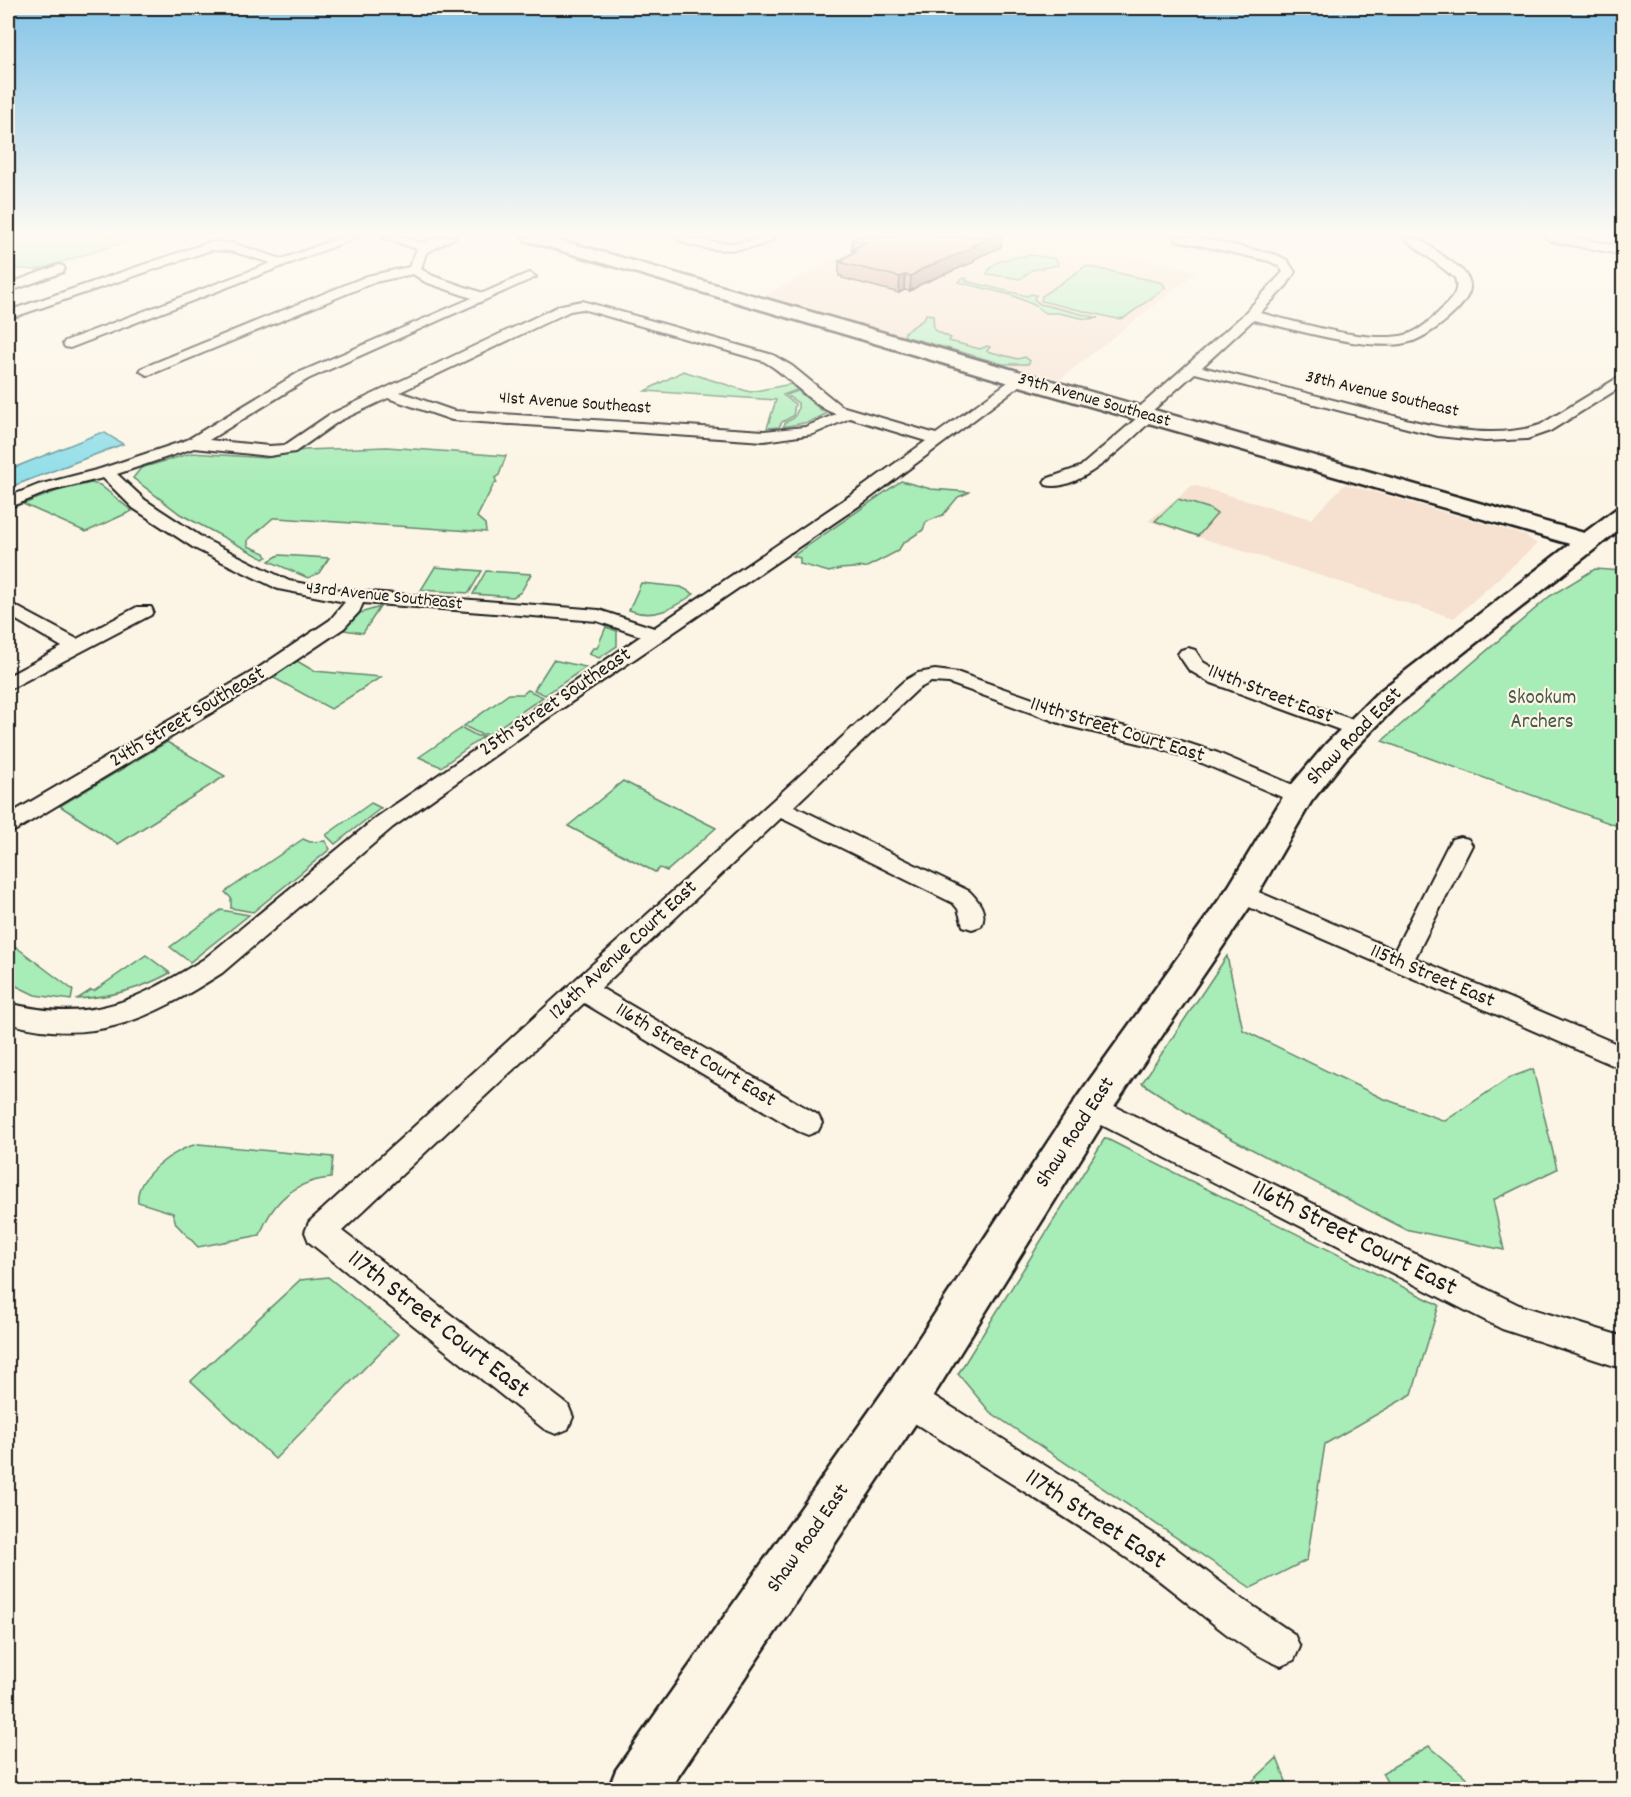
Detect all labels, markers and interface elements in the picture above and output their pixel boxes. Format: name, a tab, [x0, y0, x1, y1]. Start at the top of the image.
street label: 38th Avenue Southeast	[1303, 365, 1462, 425]
street label: 39th Avenue Southeast	[1015, 367, 1174, 435]
street label: 41st Avenue Southeast	[498, 386, 652, 422]
street label: 43rd Avenue Southeast	[304, 576, 464, 618]
street label: 25th Street Southeast	[474, 641, 638, 765]
street label: 114th Street East	[1203, 657, 1337, 733]
street label: 24th Street Southeast	[105, 660, 272, 776]
street label: Shaw Road East	[1300, 681, 1410, 793]
park label: Skookum Archers	[1508, 684, 1576, 738]
street label: 114th Street Court East	[1026, 690, 1208, 772]
street label: 126th Avenue Court East	[543, 874, 705, 1028]
street label: 115th Street East	[1365, 937, 1499, 1017]
street label: 116th Street Court East	[609, 996, 781, 1116]
street label: Shaw Road East	[1029, 1071, 1123, 1194]
street label: 116th Street Court East	[1245, 1171, 1463, 1307]
street label: 117th Street Court East	[339, 1242, 538, 1409]
street label: 117th Street East	[1017, 1460, 1174, 1580]
street label: Shaw Road East	[760, 1478, 858, 1600]

